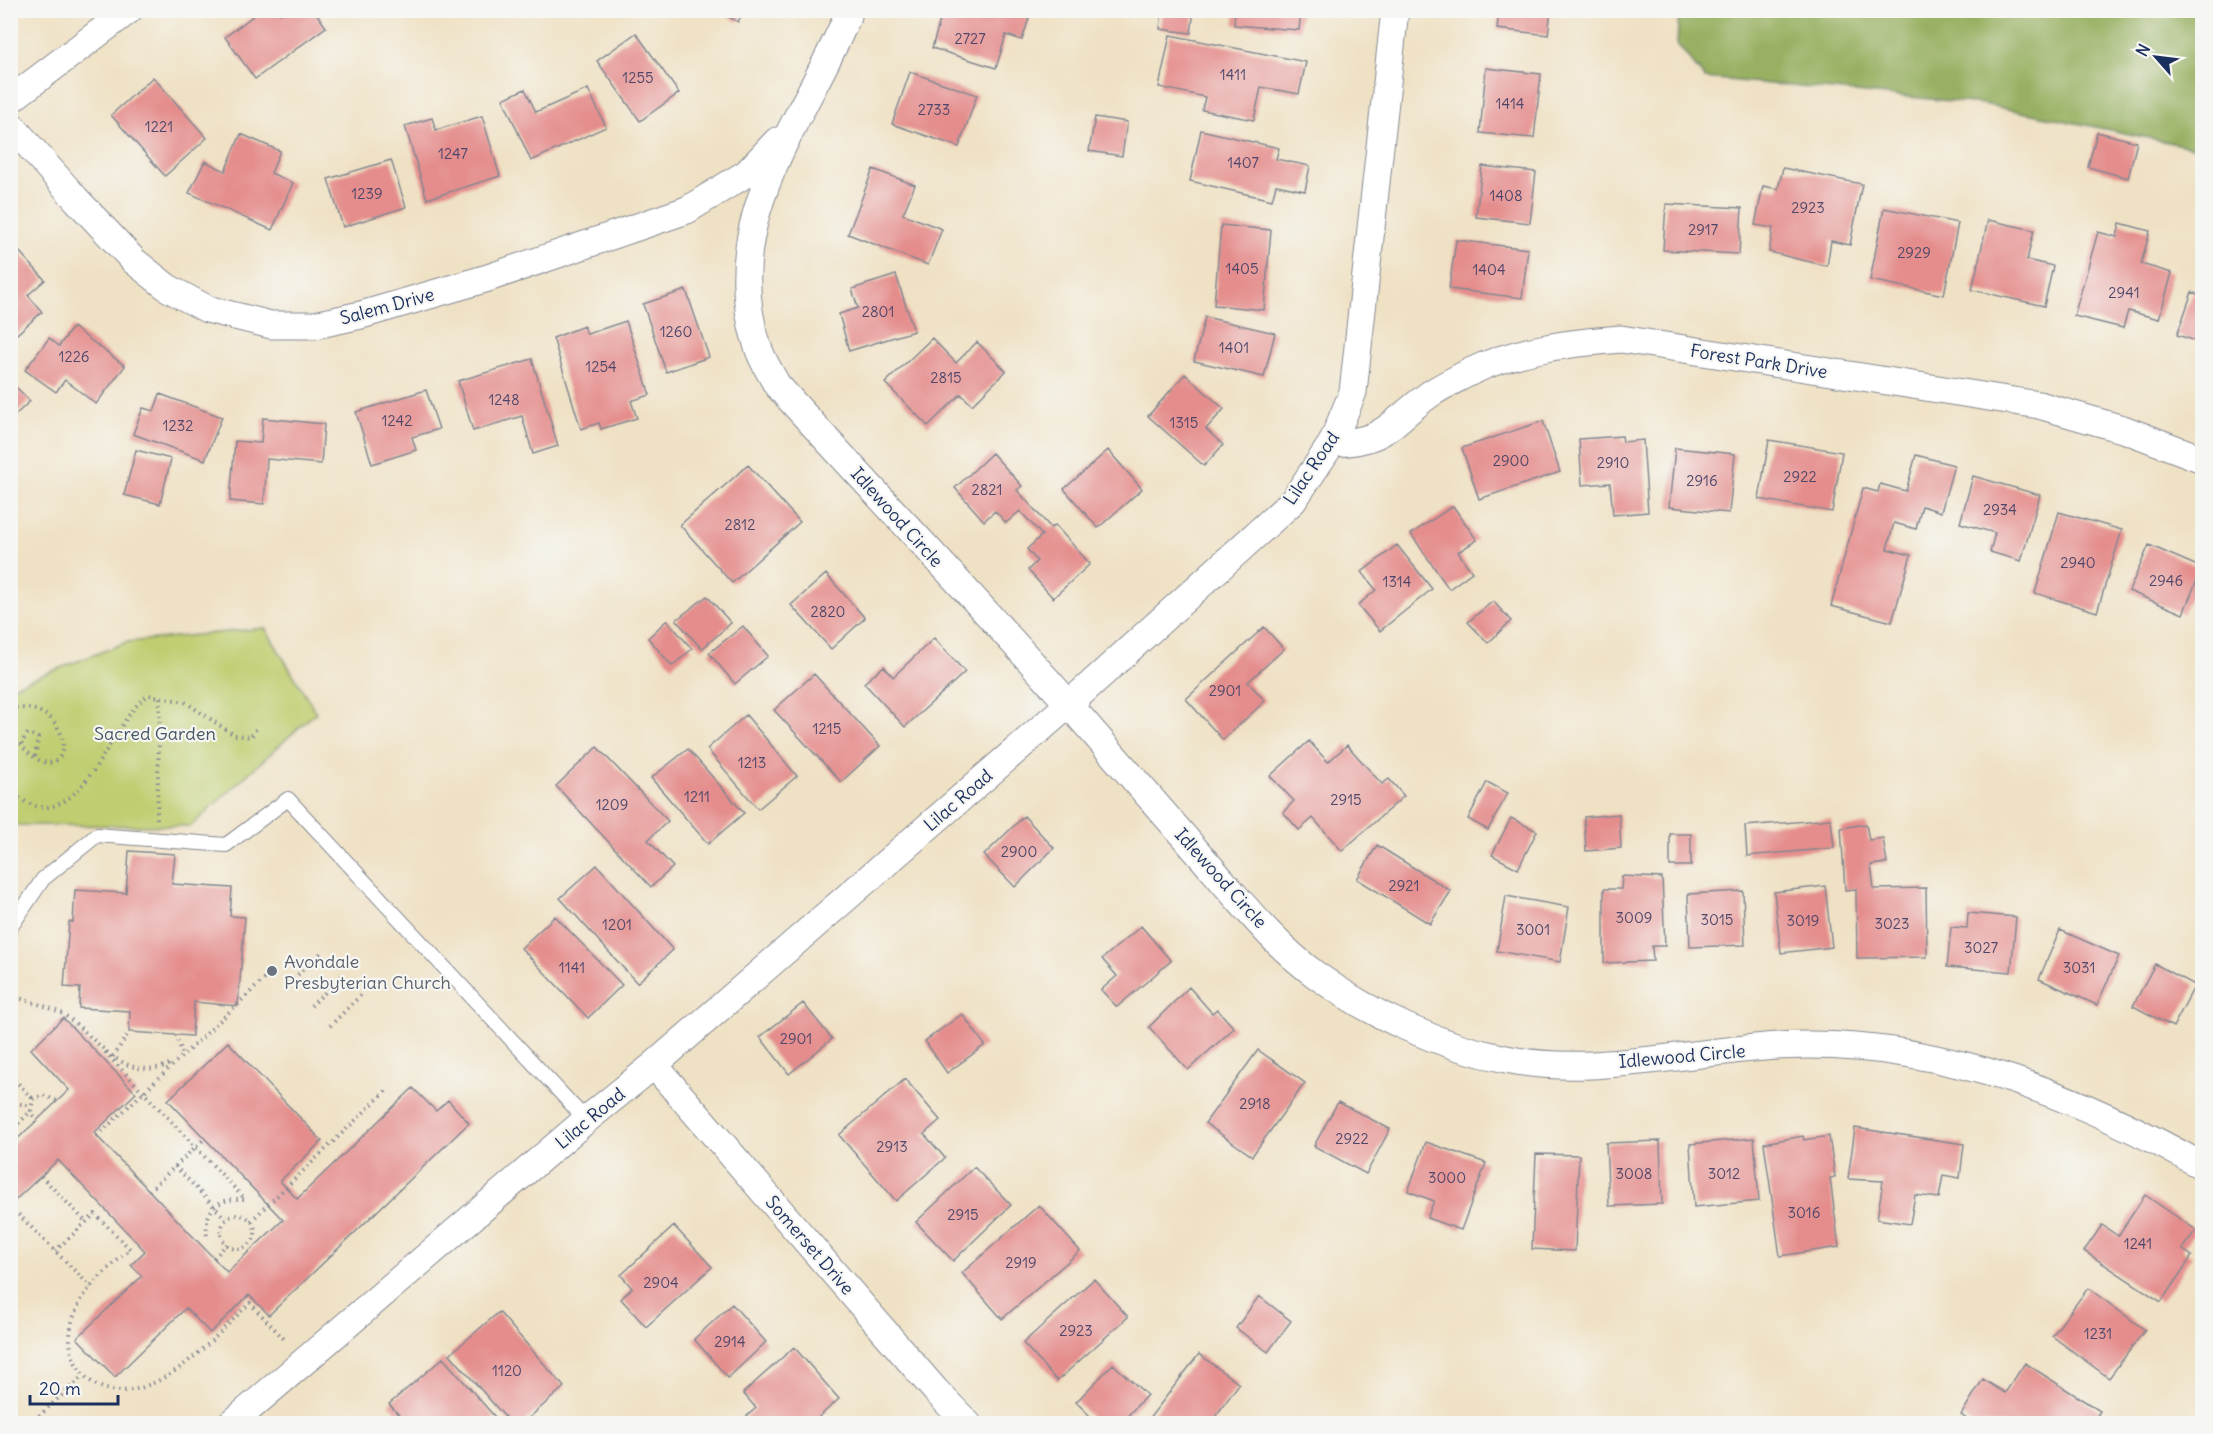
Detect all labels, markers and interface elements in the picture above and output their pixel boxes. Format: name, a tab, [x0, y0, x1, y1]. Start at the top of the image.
north arrow	[2126, 27, 2186, 87]
house number: 2727	[954, 29, 986, 48]
text: N	[2131, 40, 2154, 60]
house number: 1411	[1220, 65, 1246, 84]
house number: 1255	[622, 68, 654, 87]
house number: 1414	[1495, 94, 1525, 113]
house number: 2733	[918, 100, 950, 119]
house number: 1221	[145, 117, 173, 136]
house number: 1247	[438, 144, 468, 163]
house number: 1407	[1227, 153, 1259, 172]
house number: 1239	[351, 184, 383, 203]
house number: 1408	[1489, 186, 1523, 205]
house number: 2923	[1791, 198, 1825, 217]
house number: 2917	[1688, 220, 1718, 239]
house number: 2929	[1897, 243, 1931, 262]
house number: 1405	[1225, 259, 1259, 278]
house number: 1404	[1472, 260, 1506, 279]
street label: Salem Drive	[337, 282, 437, 330]
house number: 2941	[2108, 283, 2140, 302]
house number: 2801	[862, 302, 894, 321]
house number: 1260	[660, 322, 692, 341]
house number: 1401	[1219, 338, 1249, 357]
street label: Forest Park Drive	[1689, 339, 1829, 383]
house number: 1226	[58, 347, 90, 366]
house number: 1254	[585, 357, 617, 376]
house number: 2815	[930, 368, 962, 387]
house number: 1248	[488, 390, 520, 409]
house number: 1242	[382, 411, 412, 430]
house number: 1315	[1170, 413, 1198, 432]
house number: 1232	[163, 416, 193, 435]
street label: Lilac Road	[1278, 427, 1344, 509]
house number: 2900	[1493, 451, 1529, 470]
house number: 2910	[1597, 453, 1629, 472]
street label: Idlewood Circle	[846, 462, 948, 572]
house number: 2922	[1783, 467, 1817, 486]
house number: 2916	[1686, 471, 1718, 490]
house number: 2821	[971, 480, 1003, 499]
house number: 2934	[1983, 500, 2017, 519]
house number: 2812	[724, 515, 756, 534]
house number: 2940	[2060, 553, 2096, 572]
house number: 2946	[2149, 571, 2183, 590]
house number: 1314	[1383, 572, 1412, 591]
house number: 2820	[811, 602, 845, 621]
house number: 2901	[1209, 681, 1241, 700]
house number: 1215	[813, 719, 841, 738]
park label: Sacred Garden	[94, 722, 216, 745]
house number: 1213	[738, 753, 766, 772]
street label: Lilac Road	[919, 764, 997, 836]
house number: 1211	[684, 787, 710, 806]
house number: 2915	[1330, 790, 1362, 809]
house number: 1209	[596, 795, 628, 814]
street label: Idlewood Circle	[1170, 823, 1272, 933]
house number: 2900	[1001, 842, 1037, 861]
house number: 2921	[1388, 876, 1420, 895]
house number: 3009	[1616, 908, 1652, 927]
house number: 3015	[1701, 910, 1733, 929]
house number: 3019	[1787, 911, 1819, 930]
house number: 3023	[1874, 914, 1910, 933]
house number: 1201	[602, 915, 632, 934]
house number: 3001	[1516, 920, 1550, 939]
house number: 3027	[1964, 938, 1998, 957]
place label: Avondale Presbyterian Church	[284, 950, 451, 994]
house number: 1141	[559, 958, 585, 977]
house number: 3031	[2063, 958, 2095, 977]
marker: Avondale Presbyterian Church	[265, 964, 279, 978]
house number: 2901	[780, 1029, 812, 1048]
street label: Idlewood Circle	[1618, 1039, 1746, 1073]
street label: Lilac Road	[551, 1082, 630, 1154]
house number: 2918	[1239, 1094, 1271, 1113]
house number: 2922	[1335, 1129, 1369, 1148]
house number: 2913	[876, 1137, 908, 1156]
house number: 3008	[1616, 1164, 1652, 1183]
house number: 3012	[1708, 1164, 1740, 1183]
house number: 3000	[1428, 1168, 1466, 1187]
street label: Somerset Drive	[761, 1191, 859, 1299]
house number: 3016	[1787, 1203, 1821, 1222]
house number: 2915	[947, 1205, 979, 1224]
house number: 1241	[2124, 1234, 2152, 1253]
house number: 2919	[1005, 1253, 1037, 1272]
house number: 2904	[643, 1273, 679, 1292]
house number: 2923	[1059, 1321, 1093, 1340]
house number: 1231	[2084, 1324, 2112, 1343]
house number: 2914	[714, 1332, 746, 1351]
house number: 1120	[492, 1361, 522, 1380]
scale bar	[30, 1368, 118, 1406]
text: 20 m	[39, 1377, 81, 1400]

